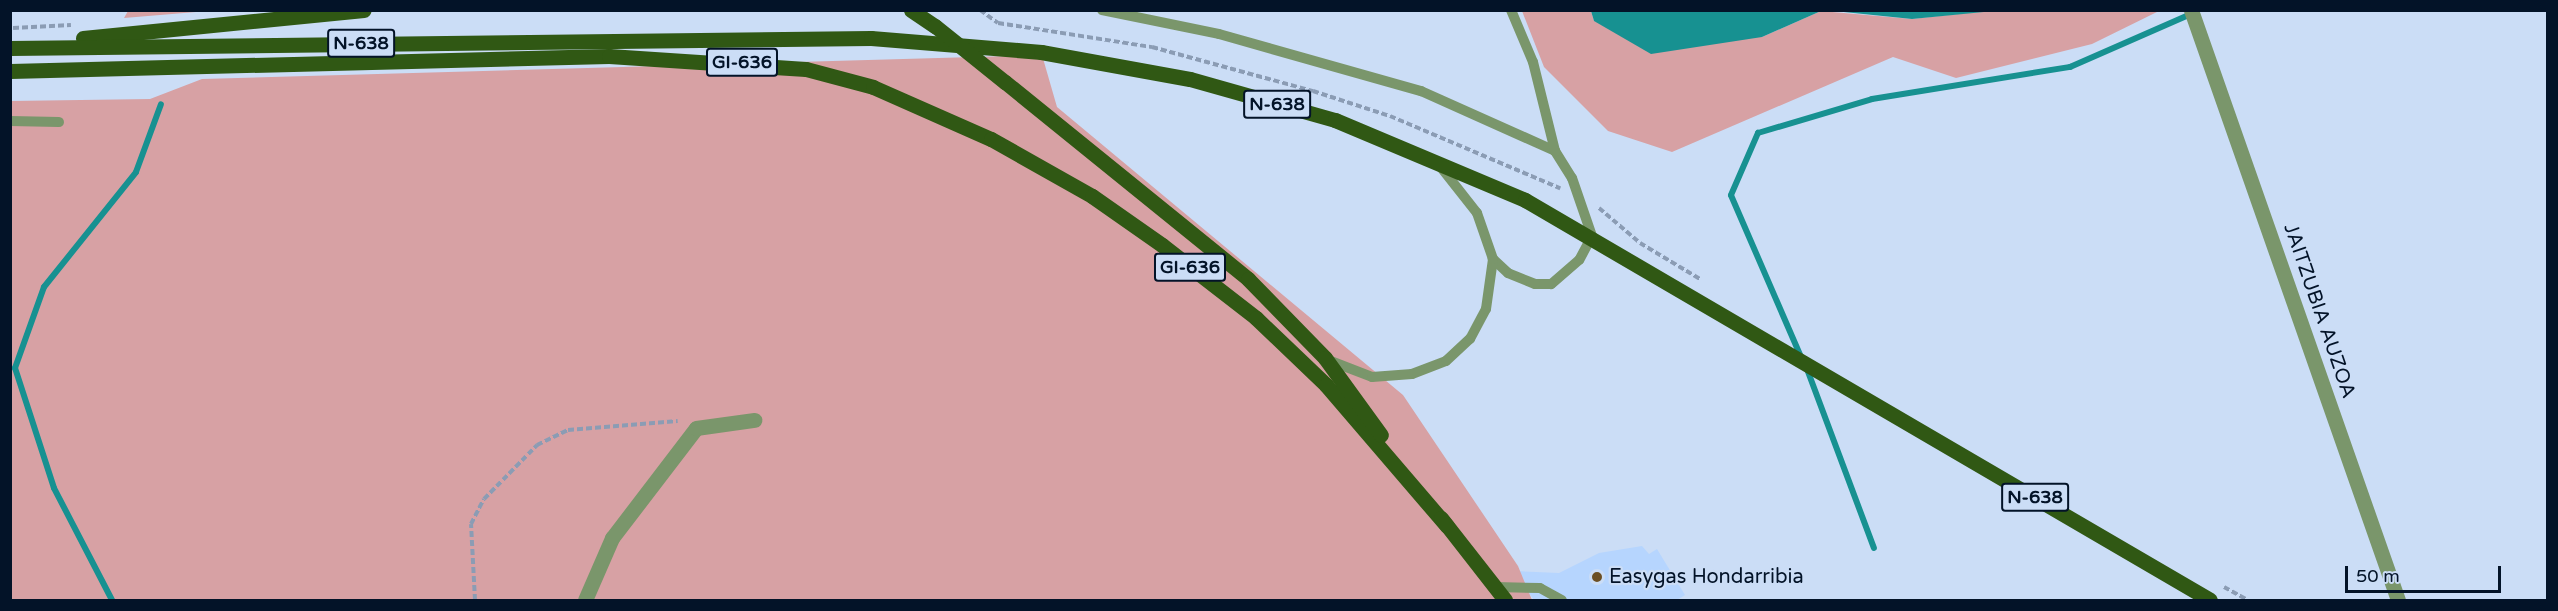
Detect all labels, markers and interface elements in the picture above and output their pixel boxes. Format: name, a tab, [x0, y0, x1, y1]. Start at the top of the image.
road number: N-638	[326, 28, 395, 58]
road number: GI-636	[704, 47, 780, 77]
road number: N-638	[1242, 89, 1312, 119]
street label: JAITZUBIA AUZOA	[2278, 221, 2360, 401]
road number: GI-636	[1152, 252, 1228, 282]
road number: N-638	[2000, 482, 2070, 512]
scale bar	[2348, 554, 2504, 592]
place label: Easygas Hondarribia	[1609, 565, 1804, 589]
text: 50 m	[2356, 565, 2400, 587]
marker: Easygas Hondarribia	[1590, 570, 1604, 584]

